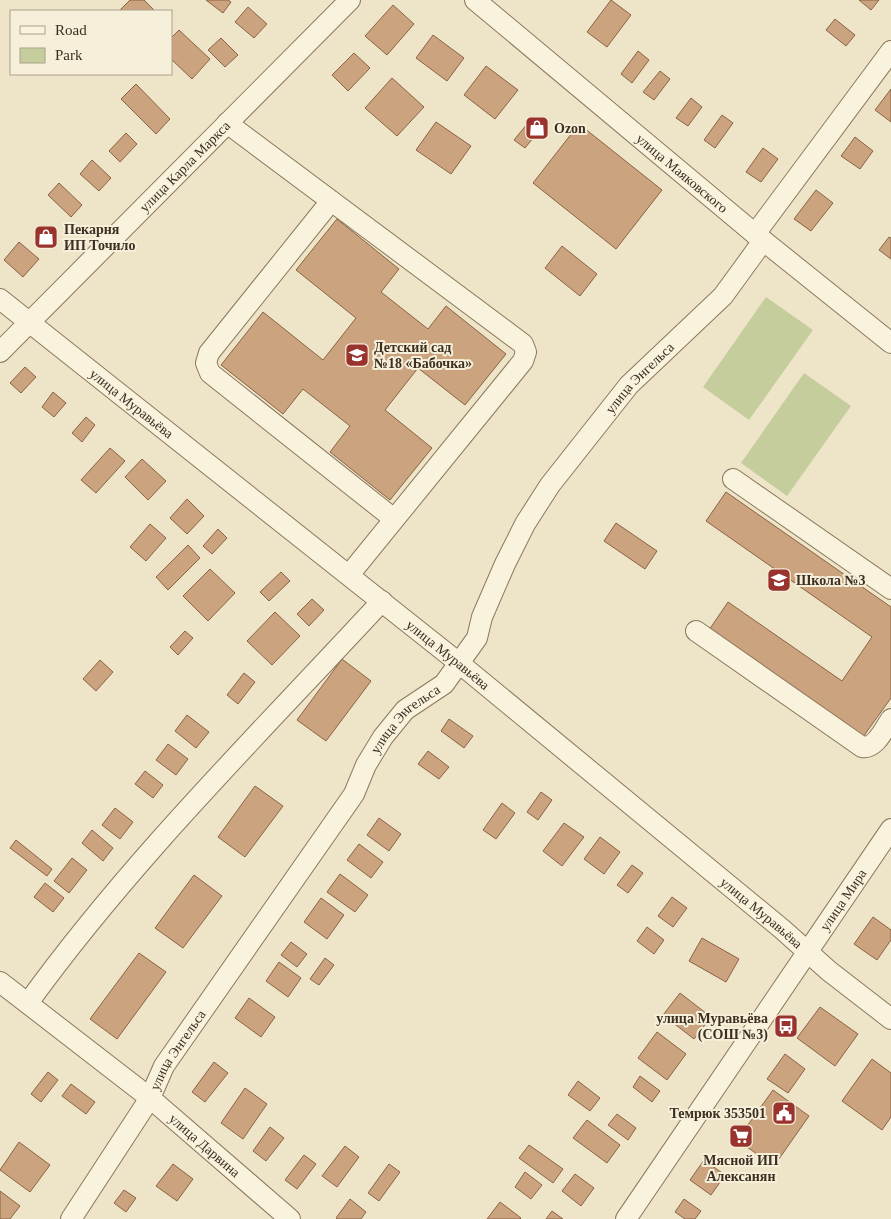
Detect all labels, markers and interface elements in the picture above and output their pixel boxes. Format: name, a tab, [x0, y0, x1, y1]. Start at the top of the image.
legend	[10, 10, 172, 75]
text: Road	[55, 22, 87, 38]
text: Park	[55, 47, 83, 63]
shop icon: Ozon	[524, 115, 550, 141]
street label: улица Карла Маркса	[137, 118, 234, 215]
place label: Ozon	[554, 121, 586, 136]
street label: улица Маяковского	[633, 131, 731, 216]
place label: Пекарня ИП Точило	[64, 222, 135, 253]
shop icon: Пекарня ИП Точило	[33, 224, 59, 250]
street label: улица Энгельса	[603, 339, 678, 417]
place label: Детский сад №18 «Бабочка»	[374, 340, 472, 371]
school or university icon: Детский сад №18 «Бабочка»	[344, 342, 370, 368]
street label: улица Муравьёва	[87, 366, 177, 442]
school or university icon: Школа №3	[766, 567, 792, 593]
place label: Школа №3	[796, 573, 866, 588]
street label: улица Муравьёва	[403, 617, 493, 693]
street label: улица Энгельса	[368, 681, 443, 756]
street label: улица Мира	[817, 866, 870, 934]
street label: улица Муравьёва	[717, 874, 806, 952]
street label: улица Энгельса	[147, 1007, 209, 1093]
place label: улица Муравьёва (СОШ №3)	[656, 1011, 768, 1043]
bus stop icon: улица Муравьёва (СОШ №3)	[773, 1013, 799, 1039]
public building icon: Темрюк 353501	[771, 1100, 797, 1126]
place label: Темрюк 353501	[669, 1106, 766, 1121]
street label: улица Дарвина	[166, 1111, 243, 1181]
supermarket icon: Мясной ИП Алексанян	[728, 1123, 754, 1149]
place label: Мясной ИП Алексанян	[703, 1153, 779, 1184]

